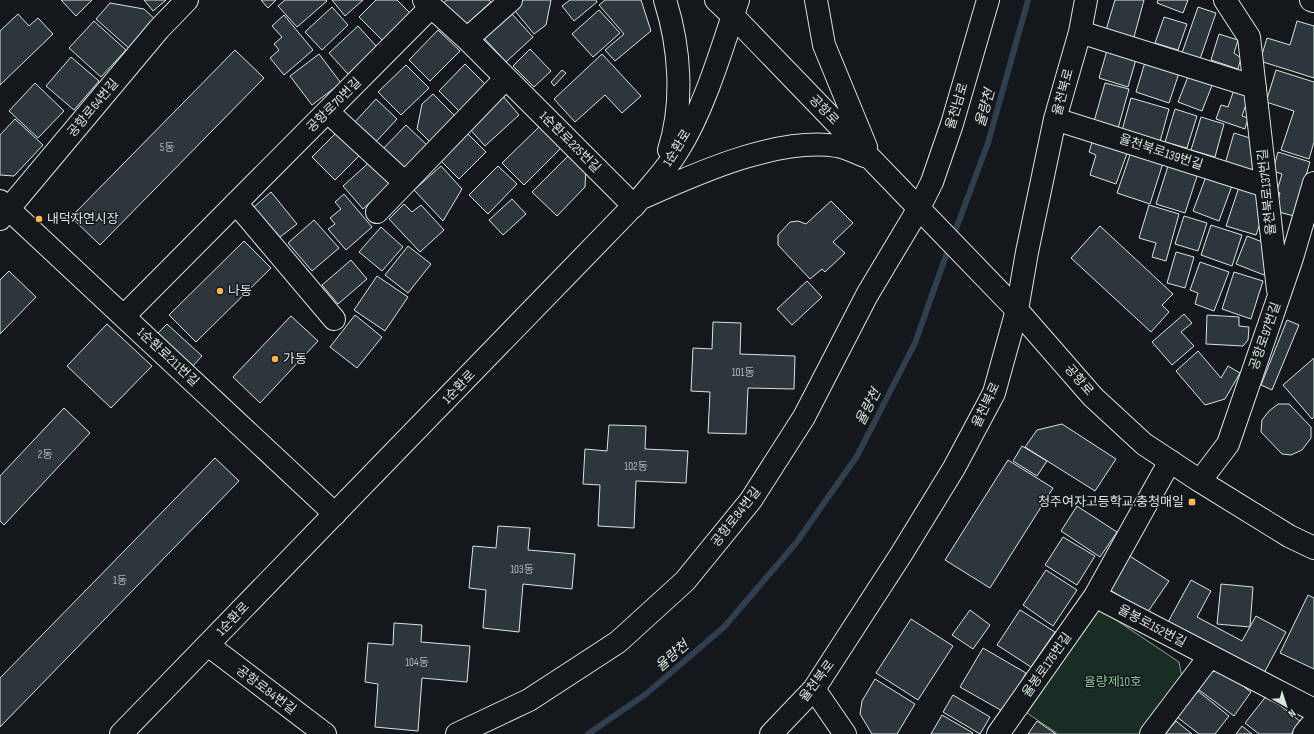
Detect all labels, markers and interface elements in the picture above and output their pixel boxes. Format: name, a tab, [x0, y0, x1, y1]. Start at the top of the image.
street label: 율천북로	[1049, 67, 1077, 117]
street label: 공항로70번길	[303, 74, 365, 136]
street label: 공항로64번길	[64, 76, 122, 140]
street label: 율천남로	[942, 81, 972, 131]
water label: 율량천	[972, 86, 999, 129]
street label: 공항로	[806, 92, 842, 128]
street label: 1순환로225번길	[536, 108, 604, 176]
street label: 1순환로	[660, 127, 695, 169]
street label: 율천북로139번길	[1117, 131, 1205, 173]
house number: 5동	[160, 141, 174, 154]
street label: 율천북로137번길	[1254, 148, 1280, 236]
place label: 내덕자연시장	[47, 211, 119, 227]
marker: 내덕자연시장	[34, 214, 44, 224]
place label: 나동	[228, 283, 252, 299]
marker: 나동	[215, 286, 225, 296]
street label: 공항로97번길	[1246, 300, 1284, 372]
street label: 1순환로211번길	[134, 324, 202, 390]
place label: 가동	[283, 351, 307, 367]
marker: 가동	[270, 354, 280, 364]
street label: 공항로	[1061, 361, 1097, 399]
house number: 101동	[732, 366, 754, 379]
street label: 1순환로	[439, 367, 479, 407]
street label: 율천북로	[969, 380, 1003, 430]
water label: 율량천	[852, 385, 885, 428]
house number: 2동	[38, 448, 52, 461]
house number: 102동	[624, 460, 648, 473]
street label: 공항로84번길	[708, 484, 764, 550]
place label: 청주여자고등학교.충청매일	[1038, 494, 1184, 510]
marker: 청주여자고등학교.충청매일	[1187, 497, 1197, 507]
house number: 103동	[510, 563, 534, 576]
house number: 1동	[113, 574, 127, 587]
street label: 1순환로	[213, 599, 253, 639]
street label: 율봉로152번길	[1115, 601, 1189, 651]
street label: 율봉로176번길	[1019, 630, 1075, 700]
water label: 율량천	[652, 636, 693, 675]
house number: 104동	[405, 656, 429, 669]
street label: 율천북로	[796, 657, 838, 705]
street label: 공항로84번길	[233, 662, 299, 718]
park label: 율량제10호	[1084, 674, 1142, 690]
north arrow	[1266, 686, 1306, 726]
text: N	[1286, 706, 1298, 720]

